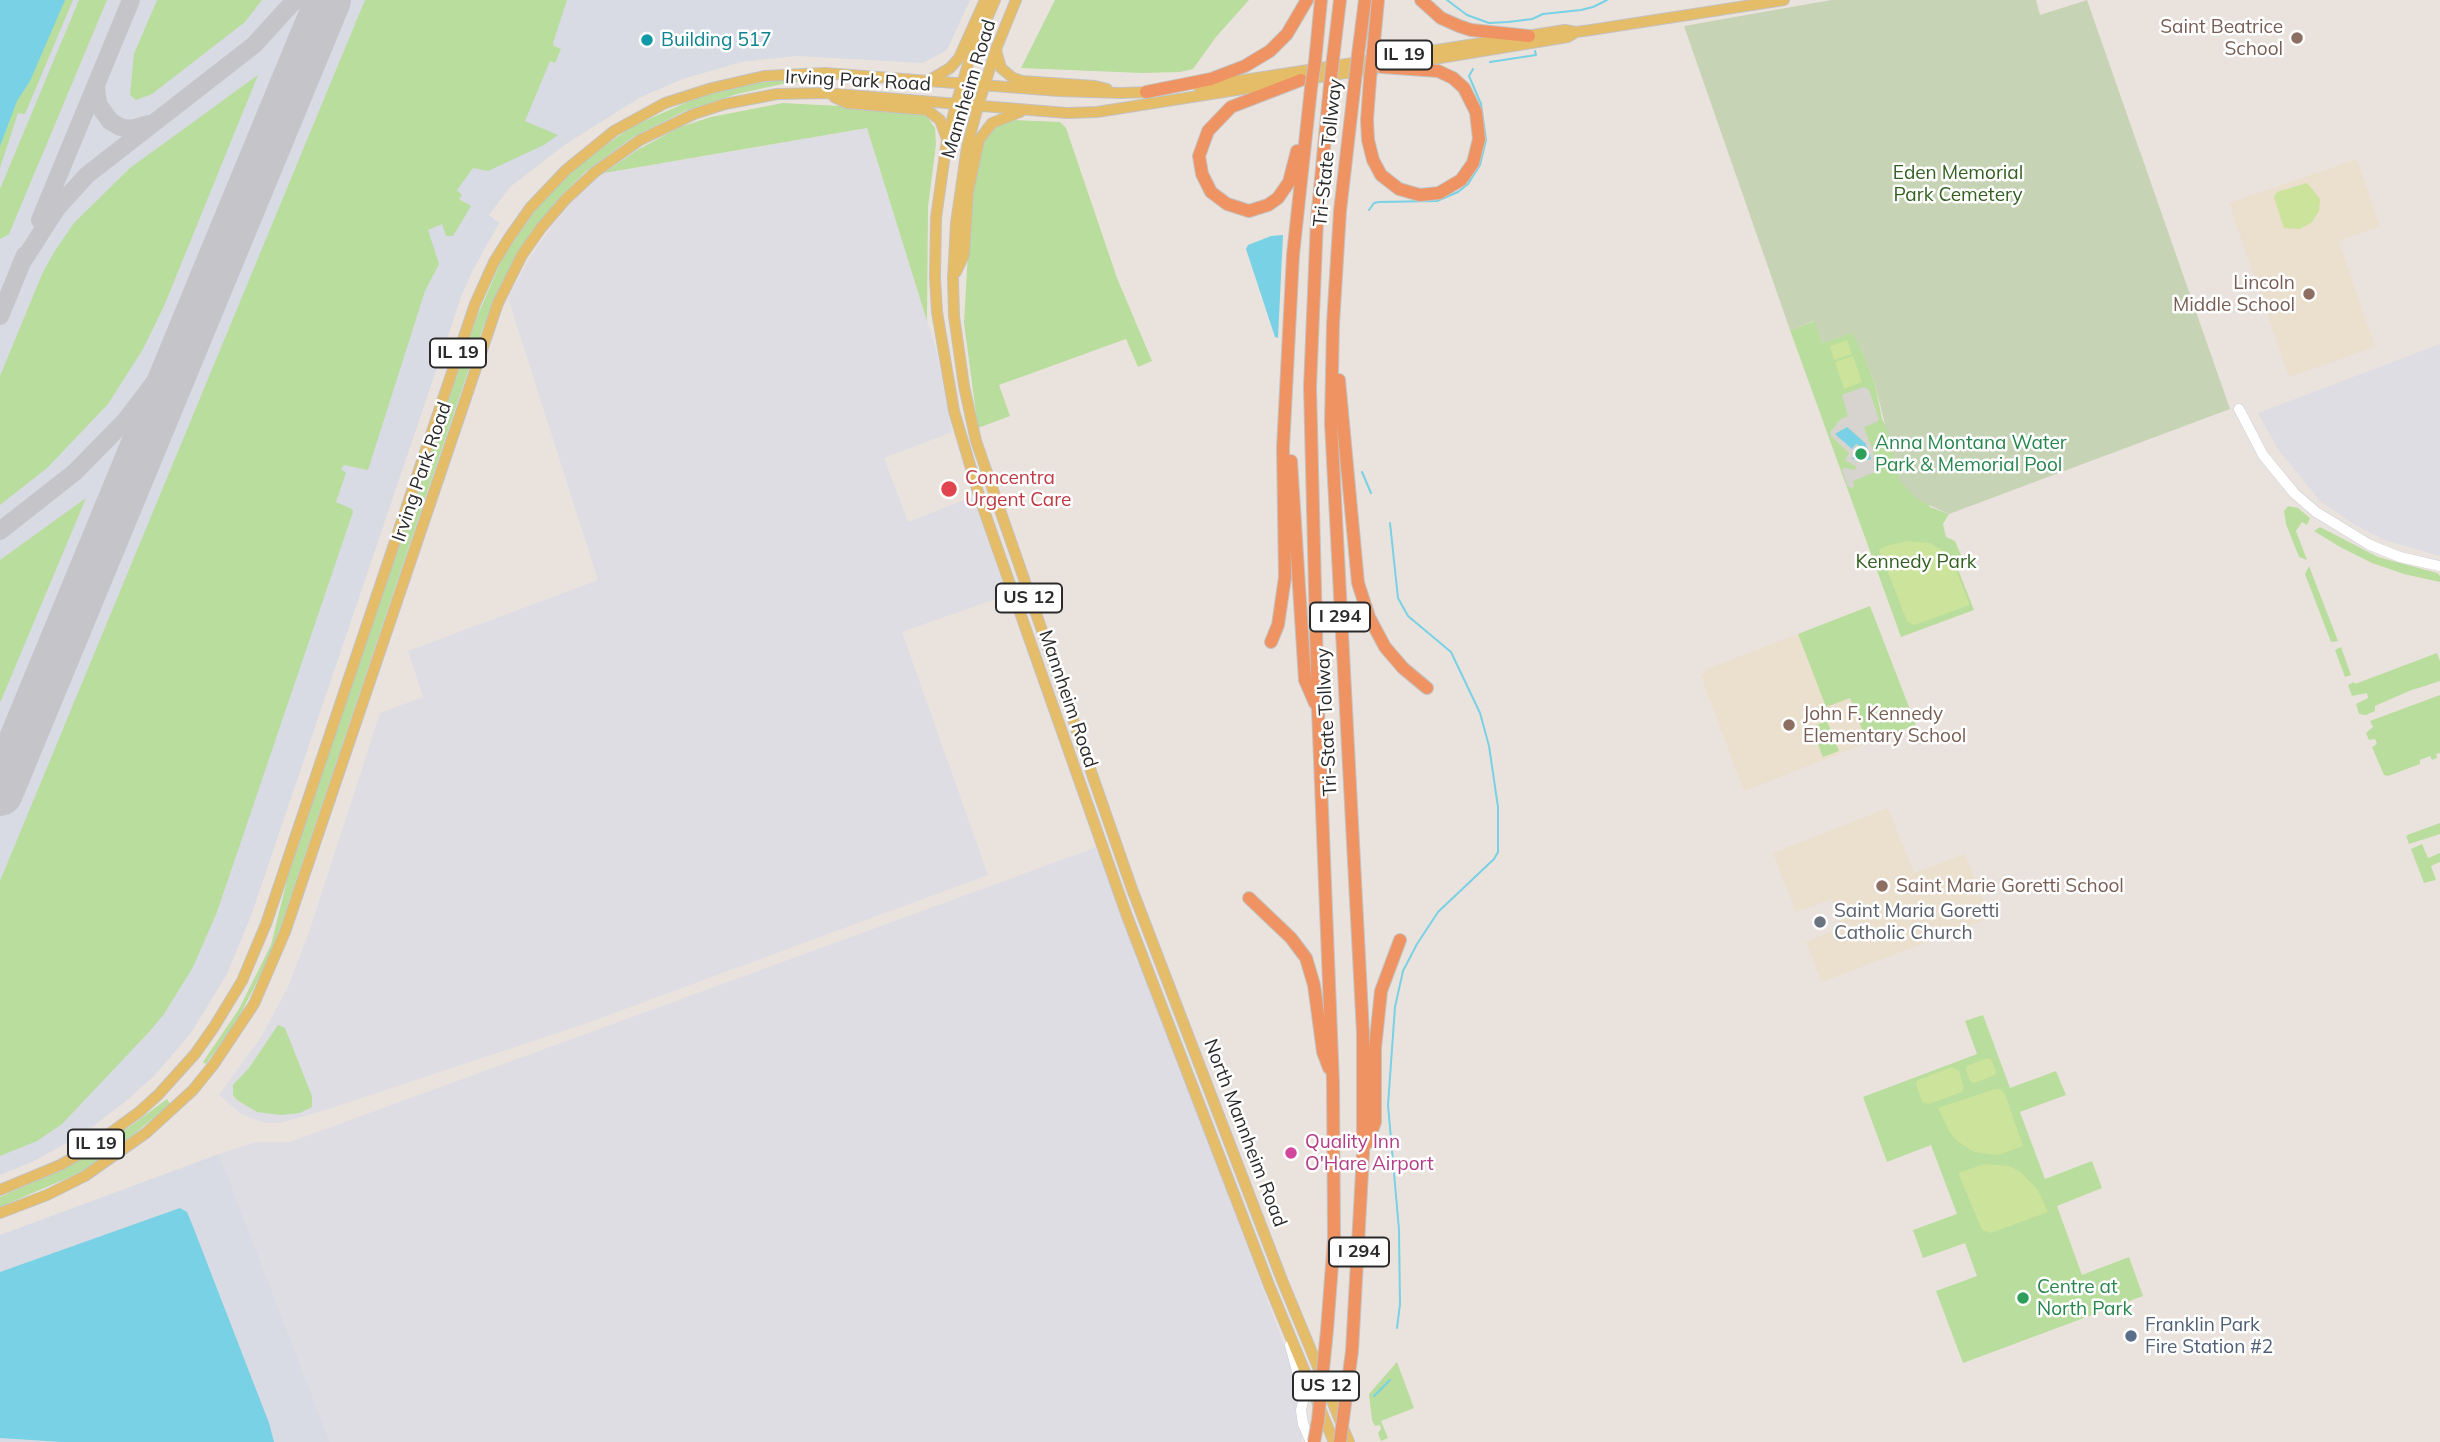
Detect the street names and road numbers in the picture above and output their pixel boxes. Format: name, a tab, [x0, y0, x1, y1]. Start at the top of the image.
street label: Mannheim Road	[937, 17, 1001, 161]
road number: IL 19	[1376, 40, 1432, 70]
street label: Irving Park Road	[784, 66, 932, 96]
street label: Tri-State Tollway	[1309, 78, 1347, 228]
road number: IL 19	[430, 338, 486, 368]
street label: Irving Park Road	[387, 399, 457, 545]
road number: US 12	[996, 584, 1062, 612]
road number: I 294	[1310, 602, 1370, 632]
street label: Mannheim Road	[1034, 627, 1102, 771]
street label: Tri-State Tollway	[1312, 647, 1342, 797]
street label: North Mannheim Road	[1199, 1036, 1291, 1230]
road number: IL 19	[68, 1129, 124, 1158]
road number: I 294	[1329, 1238, 1389, 1266]
road number: US 12	[1293, 1372, 1359, 1400]

